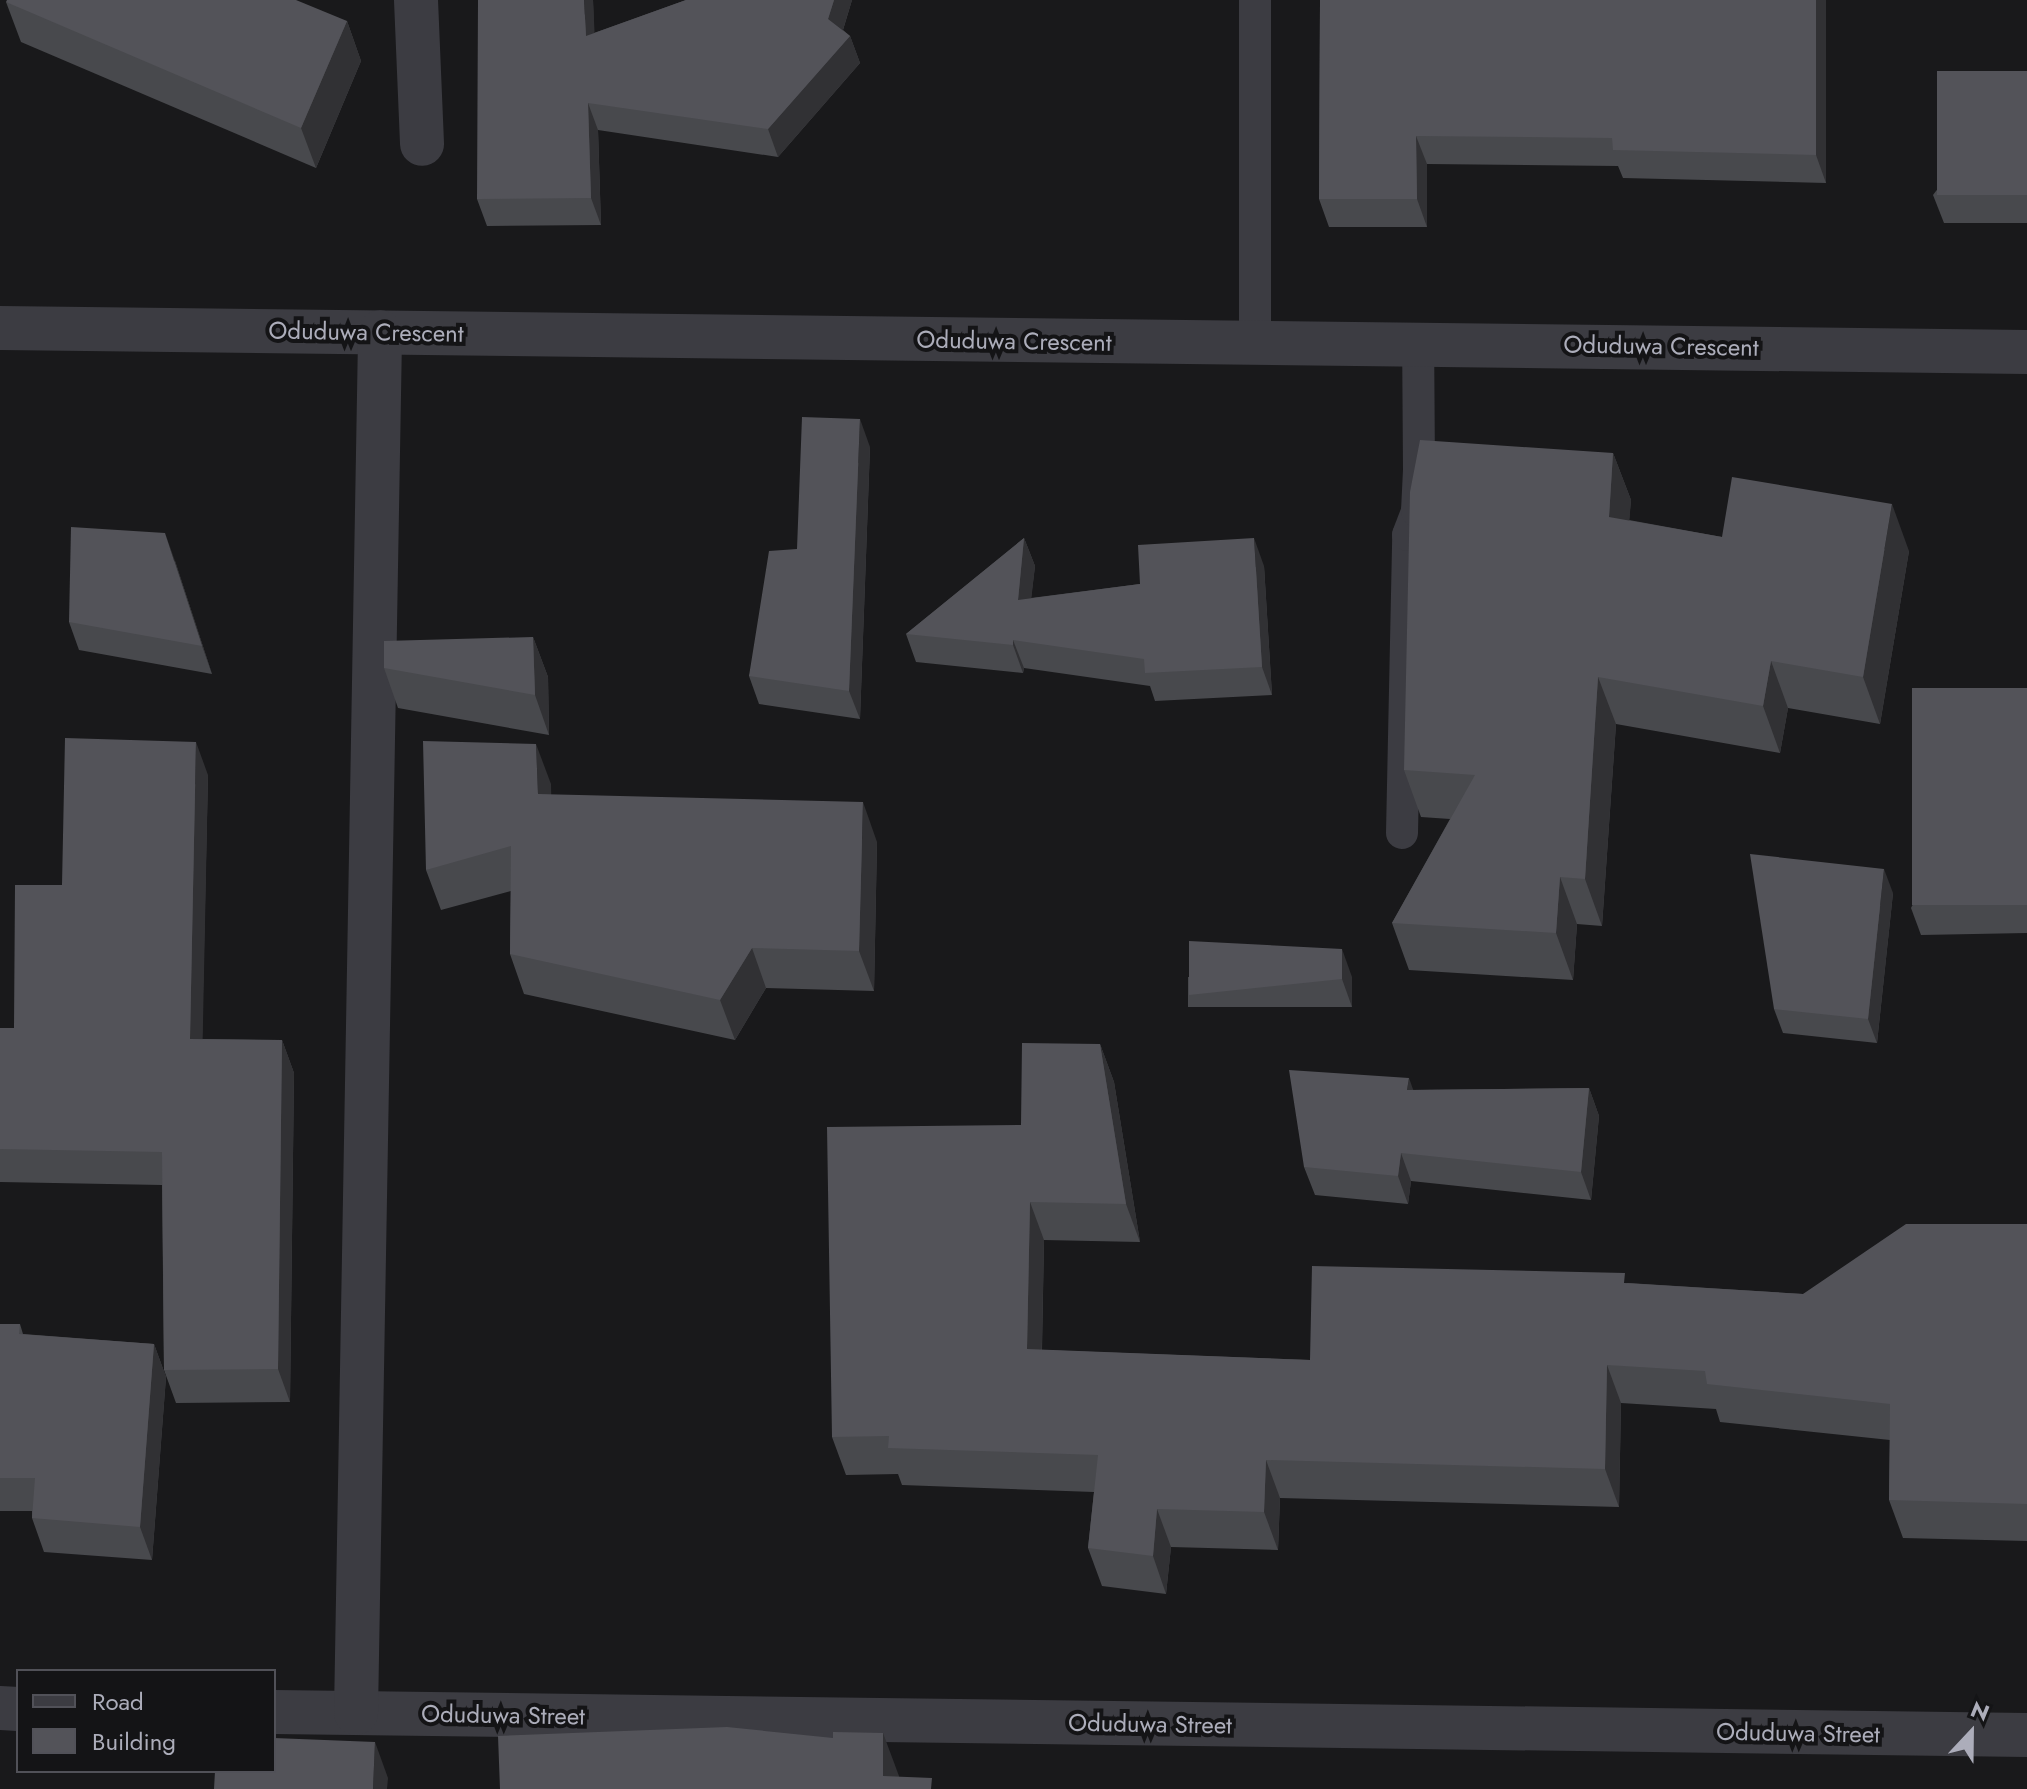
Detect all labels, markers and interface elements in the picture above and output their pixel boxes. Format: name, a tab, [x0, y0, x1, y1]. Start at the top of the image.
street label: Oduduwa Crescent	[268, 316, 464, 348]
street label: Oduduwa Crescent	[916, 325, 1112, 357]
street label: Oduduwa Crescent	[1563, 330, 1759, 362]
legend	[16, 1669, 276, 1773]
text: Road	[92, 1684, 144, 1719]
north arrow	[1931, 1693, 2011, 1773]
text: N	[1966, 1693, 1994, 1729]
street label: Oduduwa Street	[421, 1699, 585, 1731]
street label: Oduduwa Street	[1068, 1708, 1232, 1740]
street label: Oduduwa Street	[1716, 1717, 1880, 1749]
text: Building	[92, 1724, 176, 1759]

